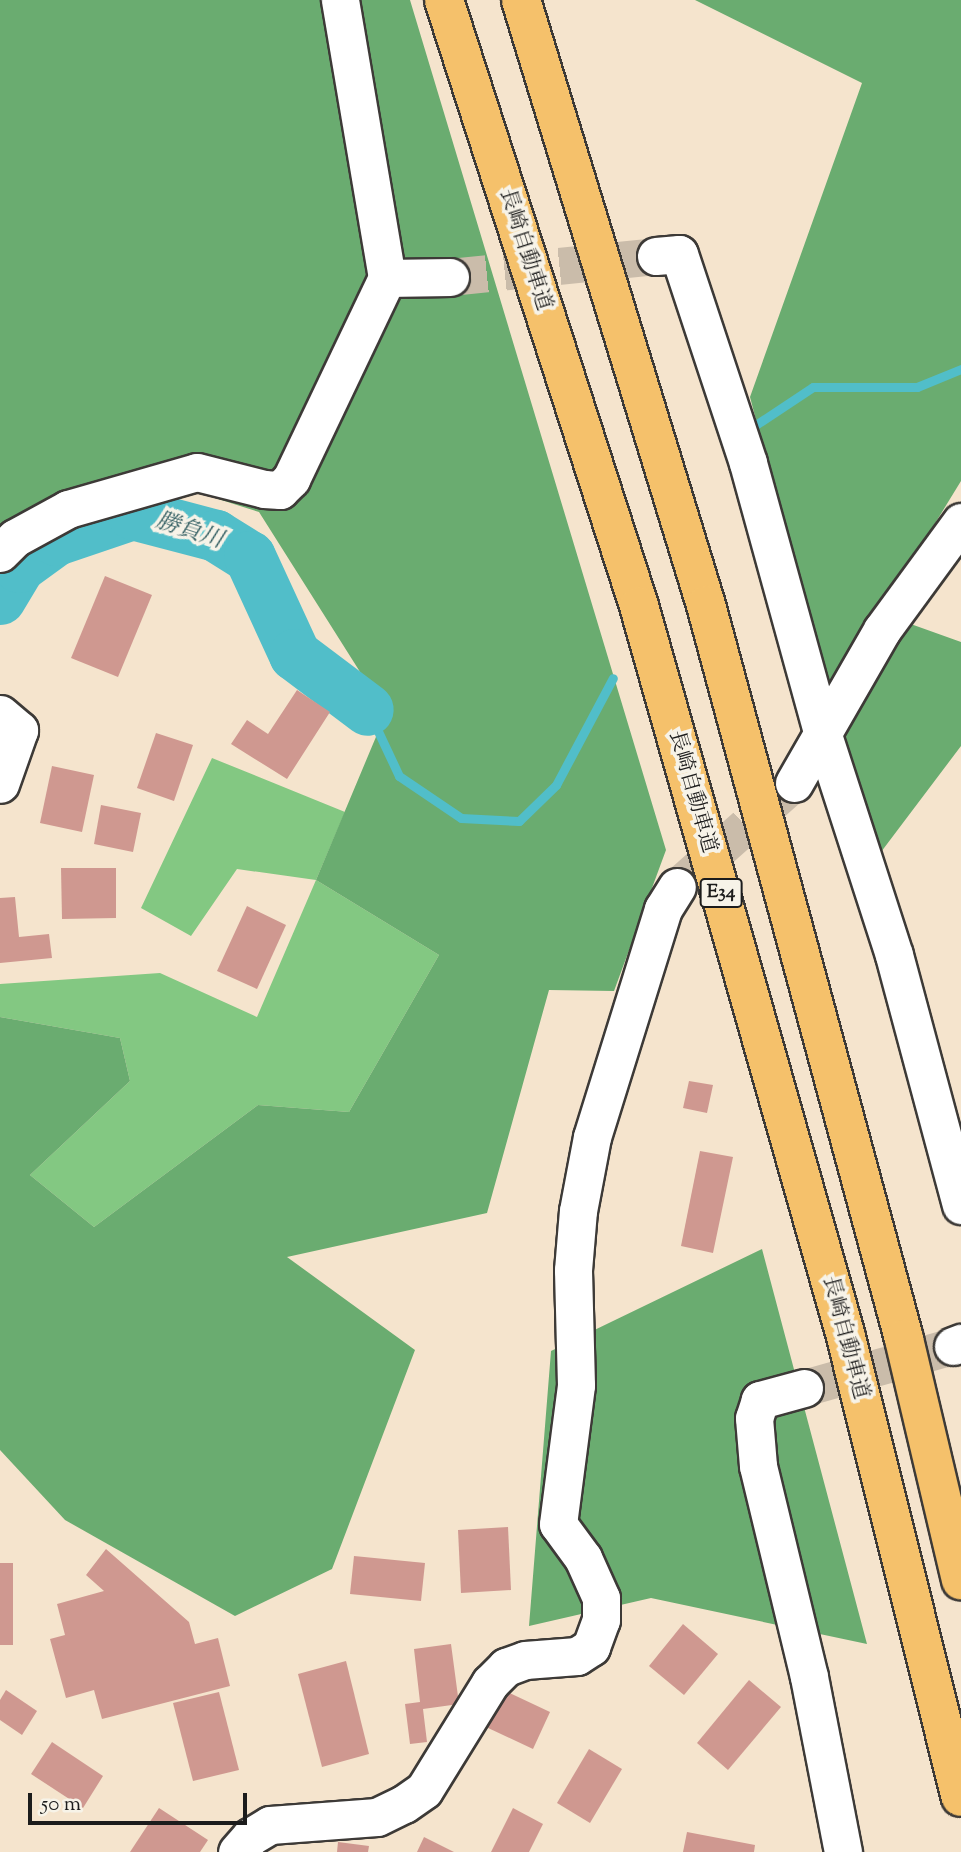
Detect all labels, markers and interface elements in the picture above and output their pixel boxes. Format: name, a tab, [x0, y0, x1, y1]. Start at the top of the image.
street label: 長崎自動車道	[494, 186, 556, 314]
water label: 勝負川	[152, 508, 226, 556]
street label: 長崎自動車道	[663, 728, 721, 856]
road number: E34	[698, 878, 744, 908]
street label: 長崎自動車道	[817, 1274, 873, 1402]
scale bar	[32, 1778, 250, 1822]
text: 50 m	[41, 1790, 81, 1820]

